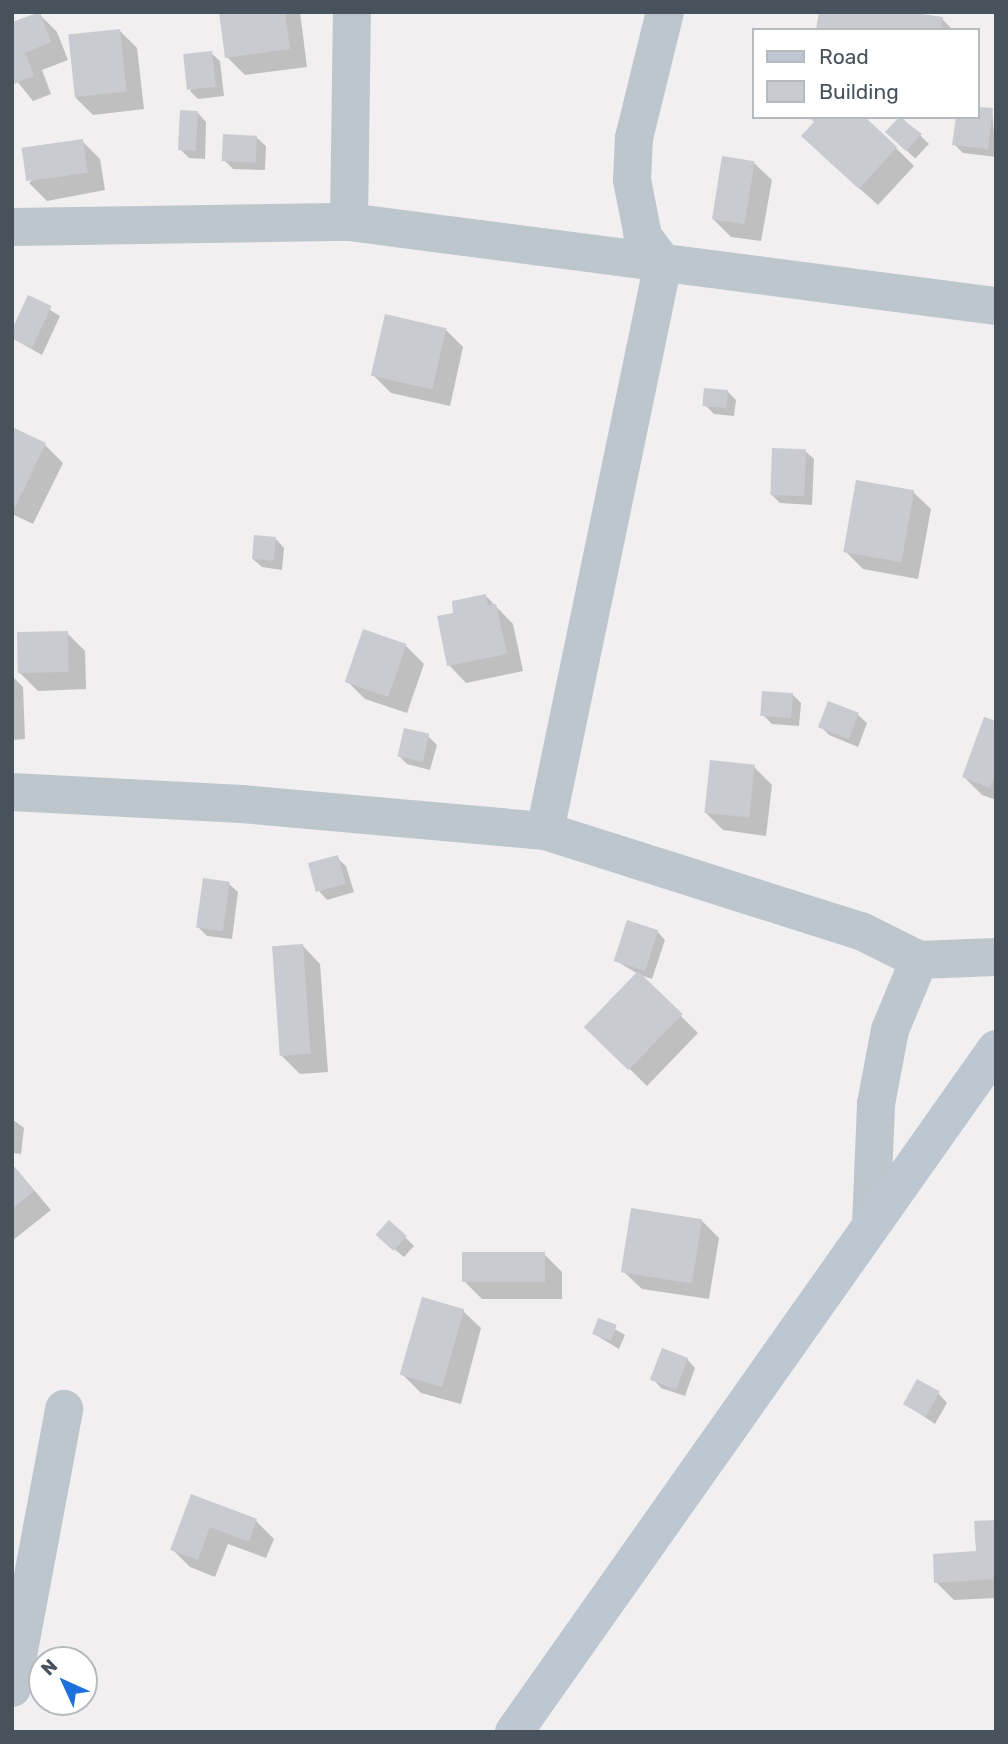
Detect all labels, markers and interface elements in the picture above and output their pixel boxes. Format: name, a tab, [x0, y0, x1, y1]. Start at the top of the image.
legend	[752, 28, 980, 119]
text: Road	[819, 44, 869, 69]
text: Building	[819, 79, 899, 104]
north arrow	[28, 1646, 98, 1716]
text: N	[36, 1654, 62, 1680]

